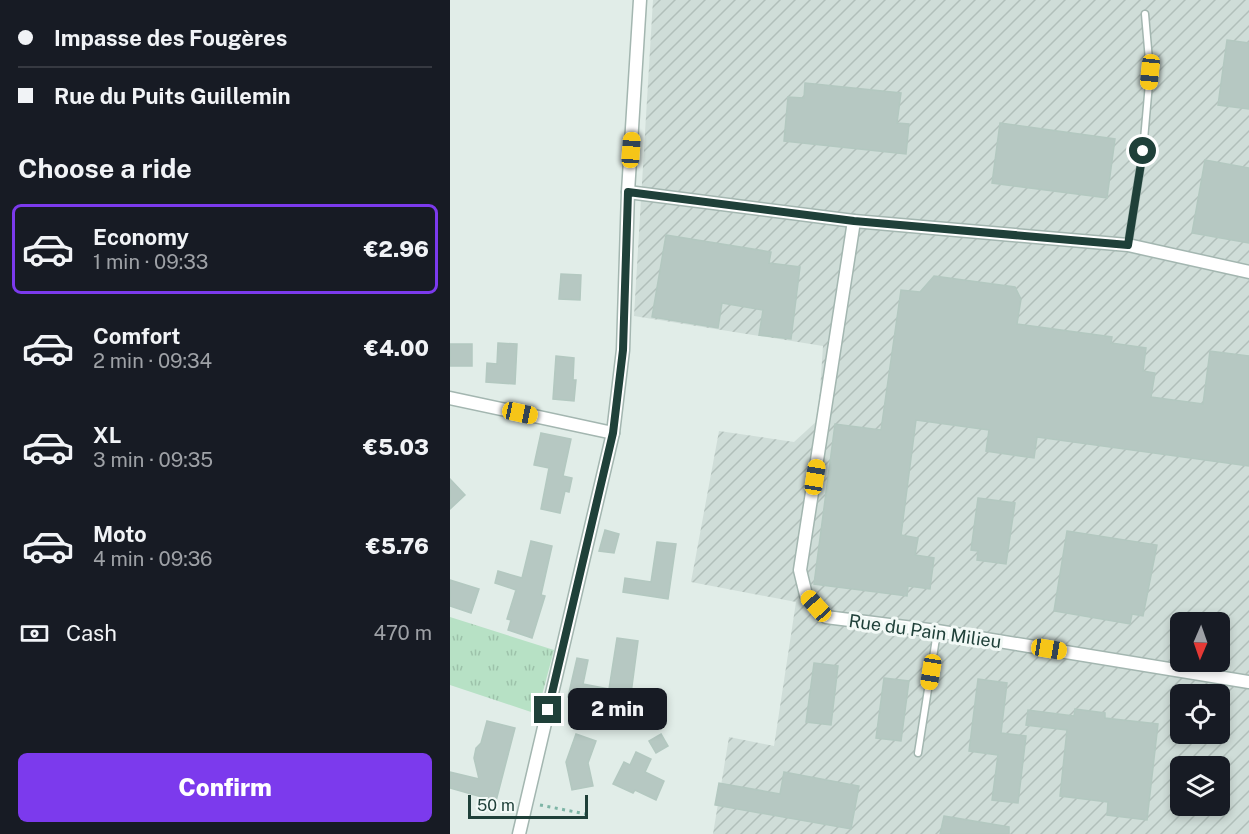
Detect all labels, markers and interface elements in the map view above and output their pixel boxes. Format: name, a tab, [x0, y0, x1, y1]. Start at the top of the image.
text: Impasse des Fougères	[54, 25, 287, 51]
car	[1139, 53, 1161, 91]
text: Rue du Puits Guillemin	[54, 83, 291, 109]
car	[621, 131, 641, 169]
route start	[1129, 137, 1156, 164]
text: Choose a ride	[18, 152, 192, 184]
icon: car	[21, 222, 75, 276]
text: Economy	[93, 224, 189, 250]
text: €2.96	[364, 236, 429, 262]
text: 1 min · 09:33	[93, 250, 208, 274]
icon: car	[21, 321, 75, 375]
text: Comfort	[93, 323, 180, 349]
text: €4.00	[364, 335, 429, 361]
text: 2 min · 09:34	[93, 349, 212, 373]
car	[501, 400, 539, 426]
icon: car	[21, 420, 75, 474]
text: XL	[93, 422, 121, 448]
text: €5.03	[363, 434, 429, 460]
text: 3 min · 09:35	[93, 448, 213, 472]
car	[803, 458, 827, 496]
icon: car	[21, 519, 75, 573]
text: Moto	[93, 521, 147, 547]
text: €5.76	[366, 533, 429, 559]
text: 4 min · 09:36	[93, 547, 213, 571]
car	[797, 587, 835, 625]
street label: Rue du Pain Milieu	[847, 610, 1003, 652]
north arrow	[1170, 612, 1230, 672]
map controls	[1170, 612, 1230, 816]
icon: cash	[18, 617, 51, 650]
text: Cash	[66, 620, 117, 646]
text: 470 m	[373, 621, 432, 645]
car	[1030, 637, 1068, 661]
car	[919, 653, 943, 691]
button: locate	[1170, 684, 1230, 744]
callout: 2 min	[569, 689, 668, 731]
route end	[534, 696, 561, 723]
text: 2 min	[591, 697, 644, 721]
button: Confirm	[18, 753, 432, 822]
button: layers	[1170, 756, 1230, 816]
scale bar	[468, 792, 588, 820]
text: 50 m	[477, 796, 515, 815]

